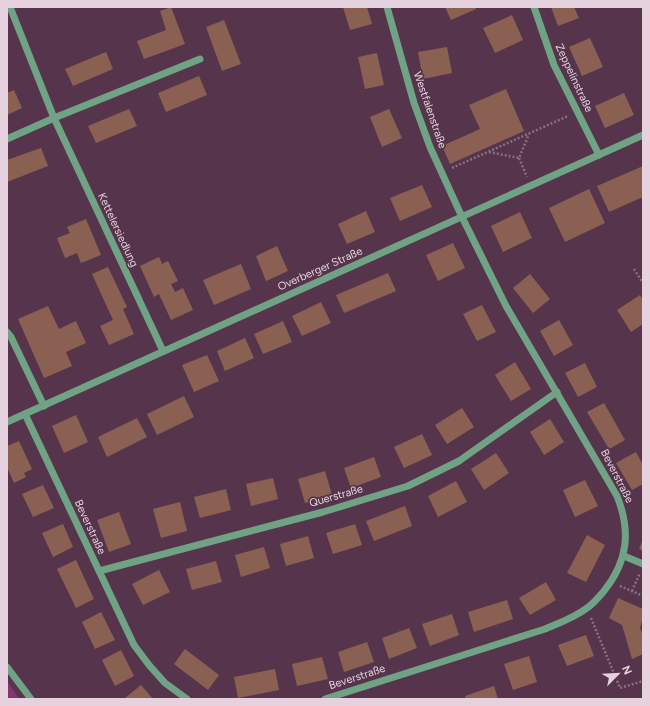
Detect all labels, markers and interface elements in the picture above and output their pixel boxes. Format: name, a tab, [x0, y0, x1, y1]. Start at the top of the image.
street label: Zeppelinstraße	[552, 42, 596, 114]
street label: Westfalenstraße	[411, 70, 449, 150]
street label: Kettelersiedlung	[95, 191, 141, 269]
street label: Overberger Straße	[276, 244, 364, 294]
street label: Beverstraße	[598, 447, 636, 505]
street label: Querstraße	[308, 482, 364, 510]
street label: Beverstraße	[72, 498, 108, 556]
north arrow	[598, 654, 638, 694]
street label: Beverstraße	[327, 662, 387, 692]
text: N	[619, 664, 634, 677]

